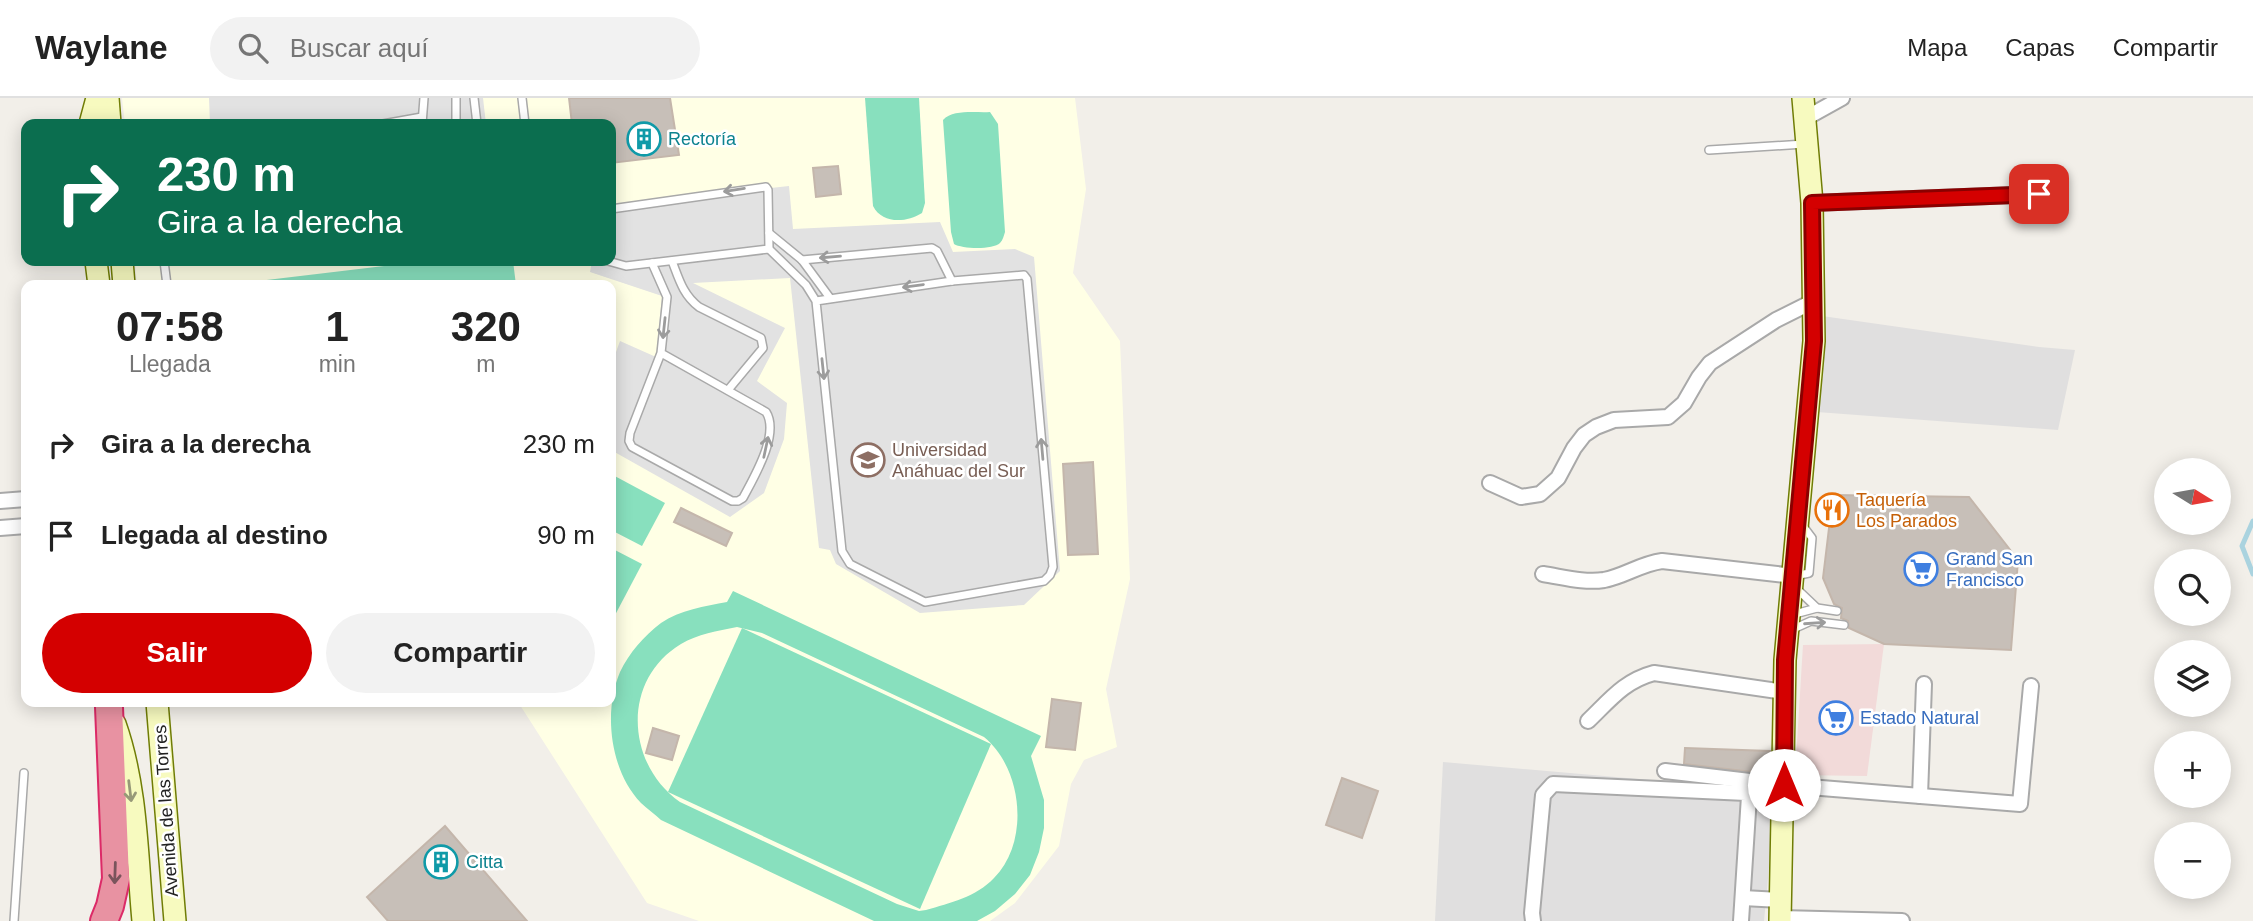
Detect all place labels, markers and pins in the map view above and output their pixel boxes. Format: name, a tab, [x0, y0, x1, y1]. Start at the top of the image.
building icon: Rectoría	[625, 120, 663, 158]
place label: Rectoría	[668, 129, 737, 149]
pin	[2009, 164, 2069, 224]
place label: Universidad Anáhuac del Sur	[892, 440, 1025, 481]
school or university icon: Universidad Anáhuac del Sur	[849, 441, 887, 479]
place label: Taquería Los Parados	[1856, 490, 1957, 531]
restaurant icon: Taquería Los Parados	[1813, 491, 1851, 529]
place label: Grand San Francisco	[1946, 549, 2033, 590]
supermarket icon: Grand San Francisco	[1902, 550, 1940, 588]
supermarket icon: Estado Natural	[1817, 699, 1855, 737]
place label: Estado Natural	[1860, 708, 1979, 728]
building icon: Citta	[422, 843, 460, 881]
place label: Citta	[466, 852, 504, 872]

